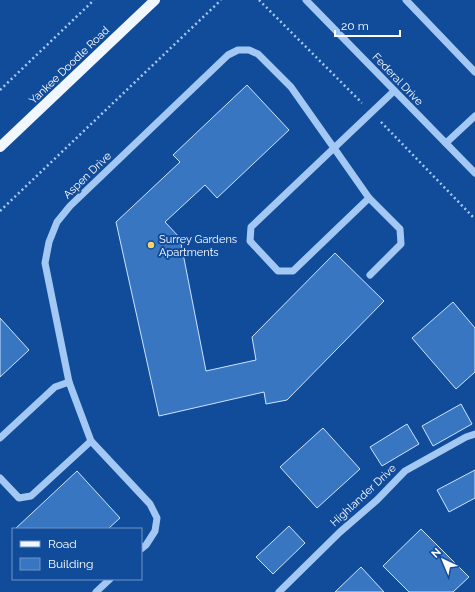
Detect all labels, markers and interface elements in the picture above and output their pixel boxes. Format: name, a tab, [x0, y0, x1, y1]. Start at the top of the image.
scale bar	[335, 12, 400, 38]
text: 20 m	[341, 19, 369, 33]
street label: Yankee Doodle Road	[27, 24, 112, 107]
street label: Federal Drive	[370, 51, 426, 109]
street label: Aspen Drive	[61, 149, 114, 201]
place label: Surrey Gardens Apartments	[159, 233, 237, 259]
marker: Surrey Gardens Apartments	[146, 240, 156, 250]
street label: Highlander Drive	[328, 461, 399, 529]
legend	[12, 528, 142, 580]
text: Road	[48, 537, 77, 551]
north arrow	[423, 540, 463, 580]
text: N	[429, 546, 444, 561]
text: Building	[48, 557, 94, 571]

